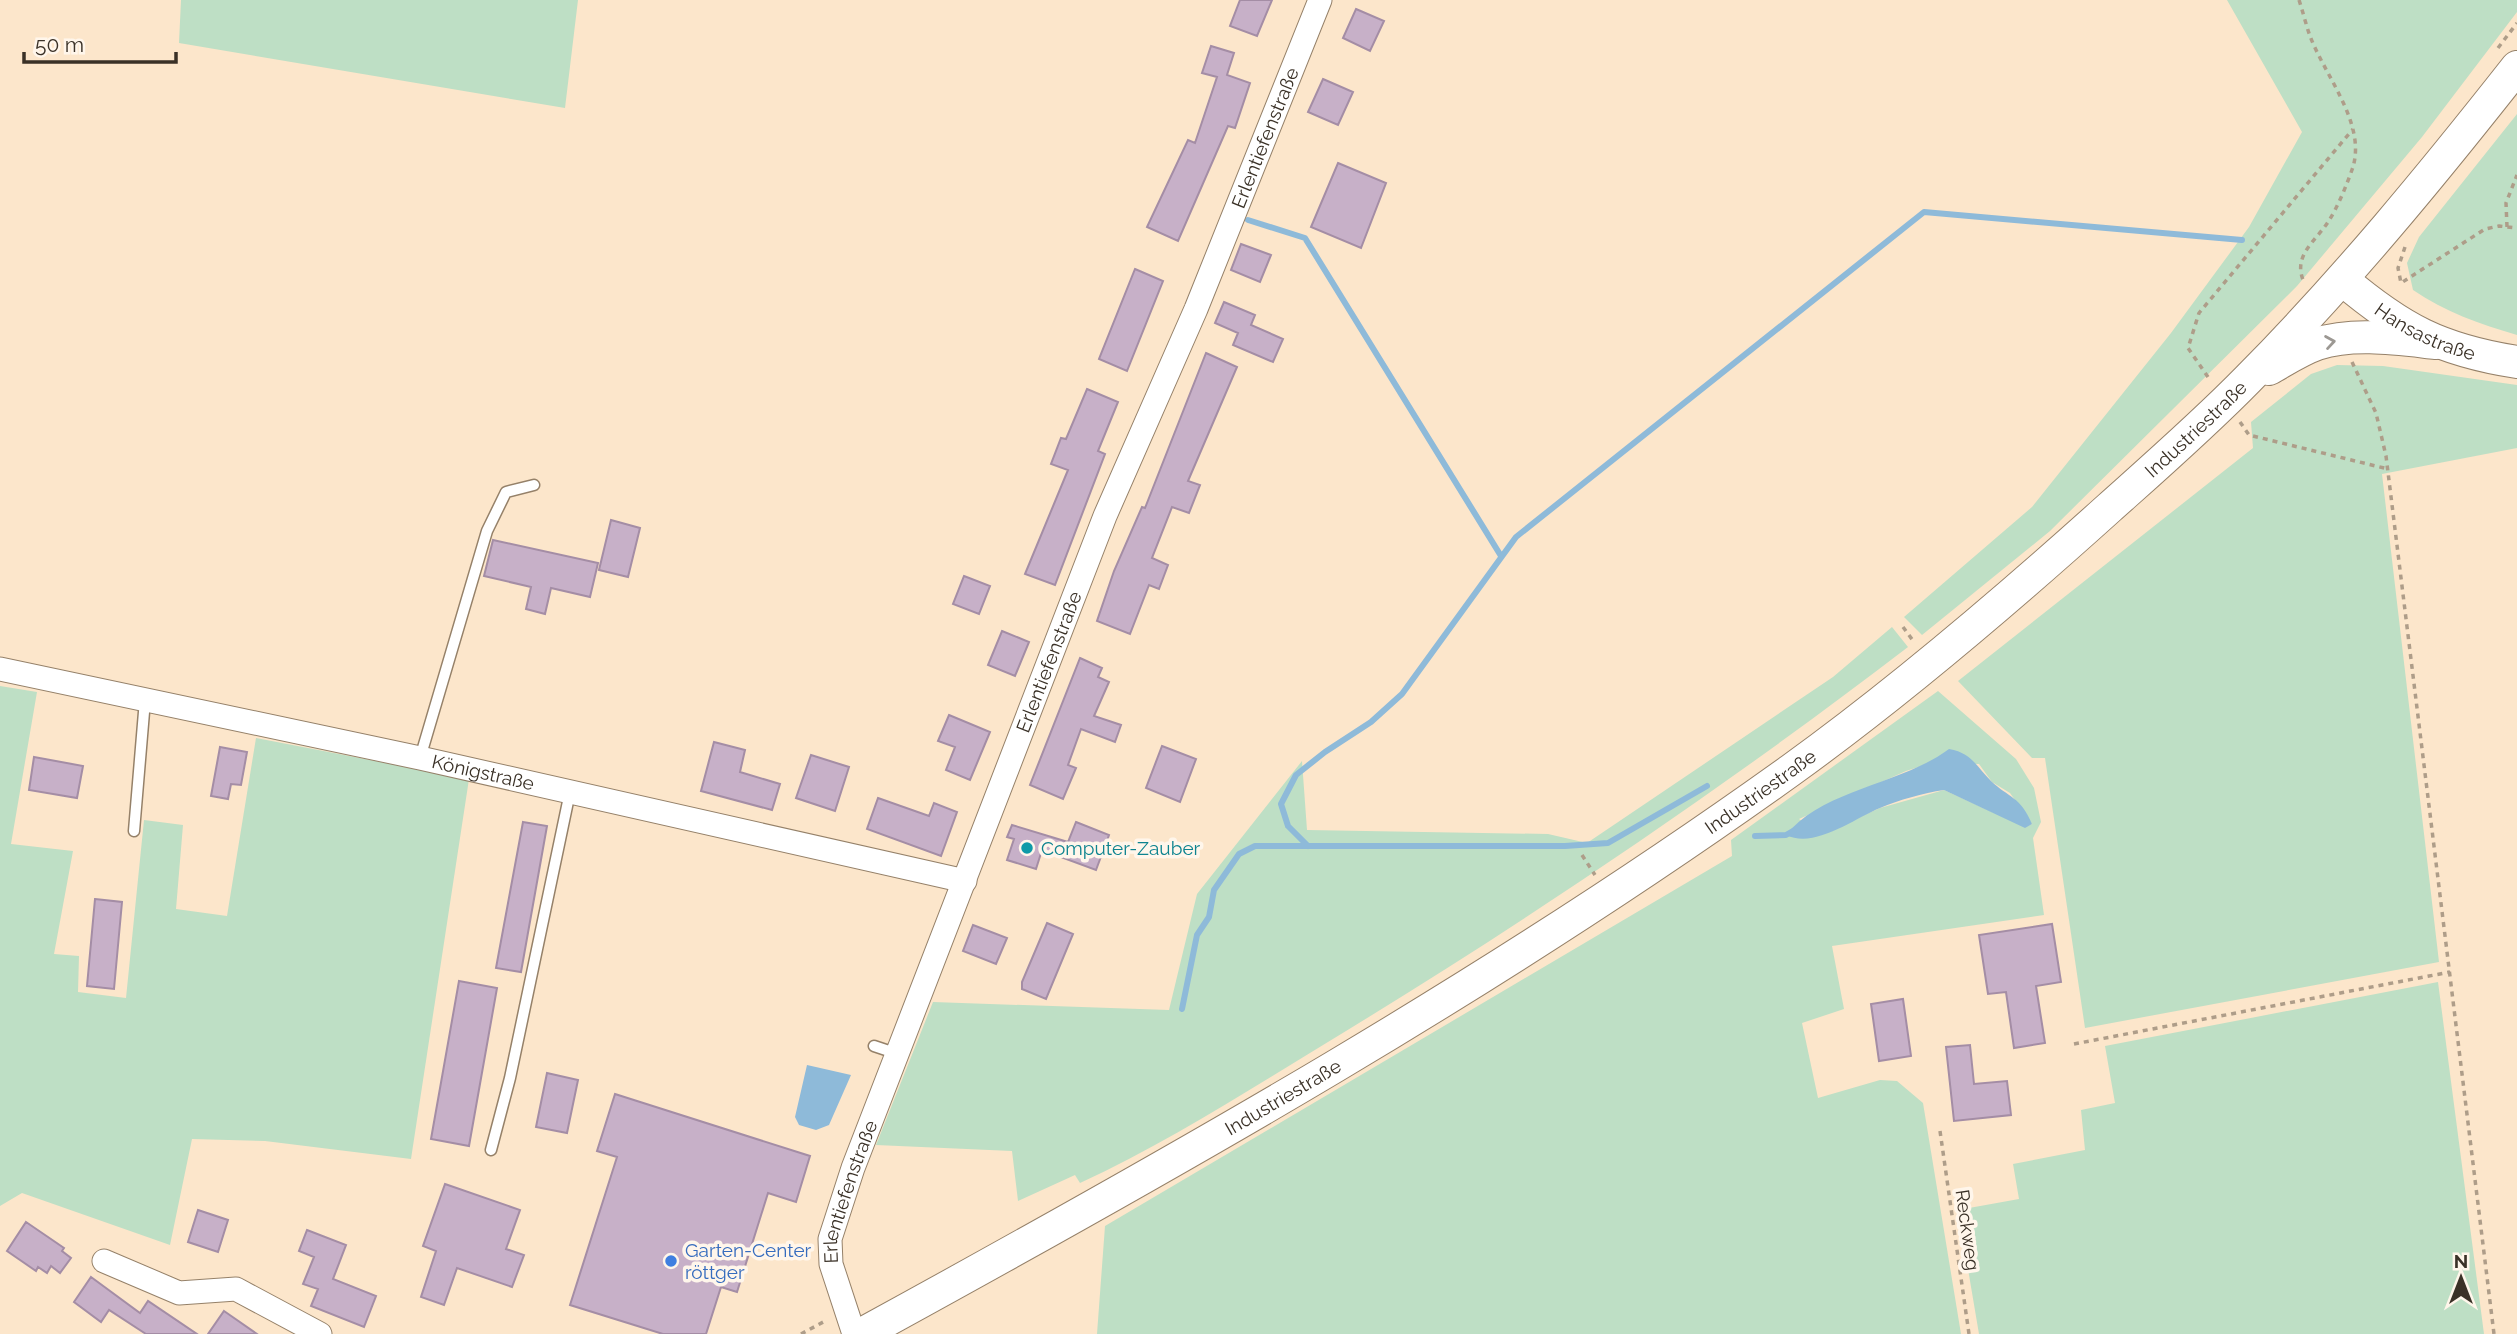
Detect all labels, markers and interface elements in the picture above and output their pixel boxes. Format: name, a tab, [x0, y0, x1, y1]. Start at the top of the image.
scale bar	[24, 21, 177, 65]
text: 50 m	[35, 32, 84, 57]
street label: Erlentiefenstraße	[1227, 64, 1303, 211]
street label: Hansastraße	[2371, 298, 2478, 364]
one-way arrow	[2324, 335, 2336, 350]
street label: Industriestraße	[2140, 376, 2251, 482]
street label: Erlentiefenstraße	[1011, 588, 1086, 735]
street label: Industriestraße	[1701, 745, 1820, 838]
street label: Königstraße	[430, 750, 536, 794]
place label: Computer-Zauber	[1041, 837, 1201, 859]
marker: Computer-Zauber	[1019, 840, 1035, 856]
street label: Industriestraße	[1221, 1054, 1345, 1140]
street label: Erlentiefenstraße	[819, 1117, 881, 1264]
street label: Reckweg	[1951, 1188, 1985, 1272]
place label: Garten-Center röttger	[685, 1239, 812, 1283]
north arrow	[2426, 1243, 2496, 1313]
text: N	[2454, 1250, 2468, 1272]
marker: Garten-Center röttger	[663, 1253, 679, 1269]

